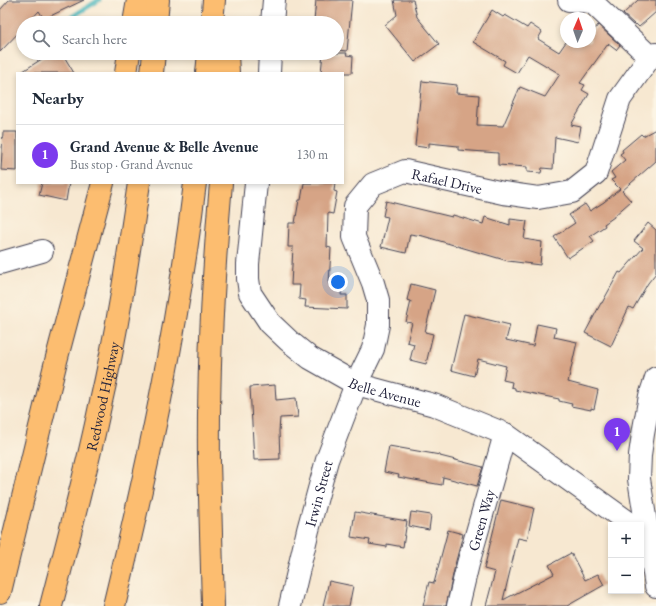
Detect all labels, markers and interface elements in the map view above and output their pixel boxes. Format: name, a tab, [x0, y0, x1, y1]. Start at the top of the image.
north arrow	[560, 12, 596, 48]
search box	[16, 16, 344, 60]
icon: search	[30, 27, 52, 49]
text: Search here	[62, 29, 127, 48]
text: Nearby	[32, 87, 84, 109]
text: Grand Avenue & Belle Avenue	[70, 137, 258, 156]
text: 1	[42, 146, 48, 163]
text: 130 m	[297, 146, 328, 163]
text: Bus stop · Grand Avenue	[70, 156, 193, 173]
street label: Rafael Drive	[410, 163, 484, 198]
your location	[328, 272, 348, 292]
street label: Redwood Highway	[81, 339, 123, 453]
street label: Belle Avenue	[346, 373, 424, 411]
pin: 1	[604, 418, 630, 451]
street label: Irwin Street	[300, 458, 336, 529]
street label: Green Way	[463, 487, 498, 553]
map controls	[608, 522, 644, 594]
button: +	[608, 522, 644, 558]
button: −	[608, 558, 644, 594]

